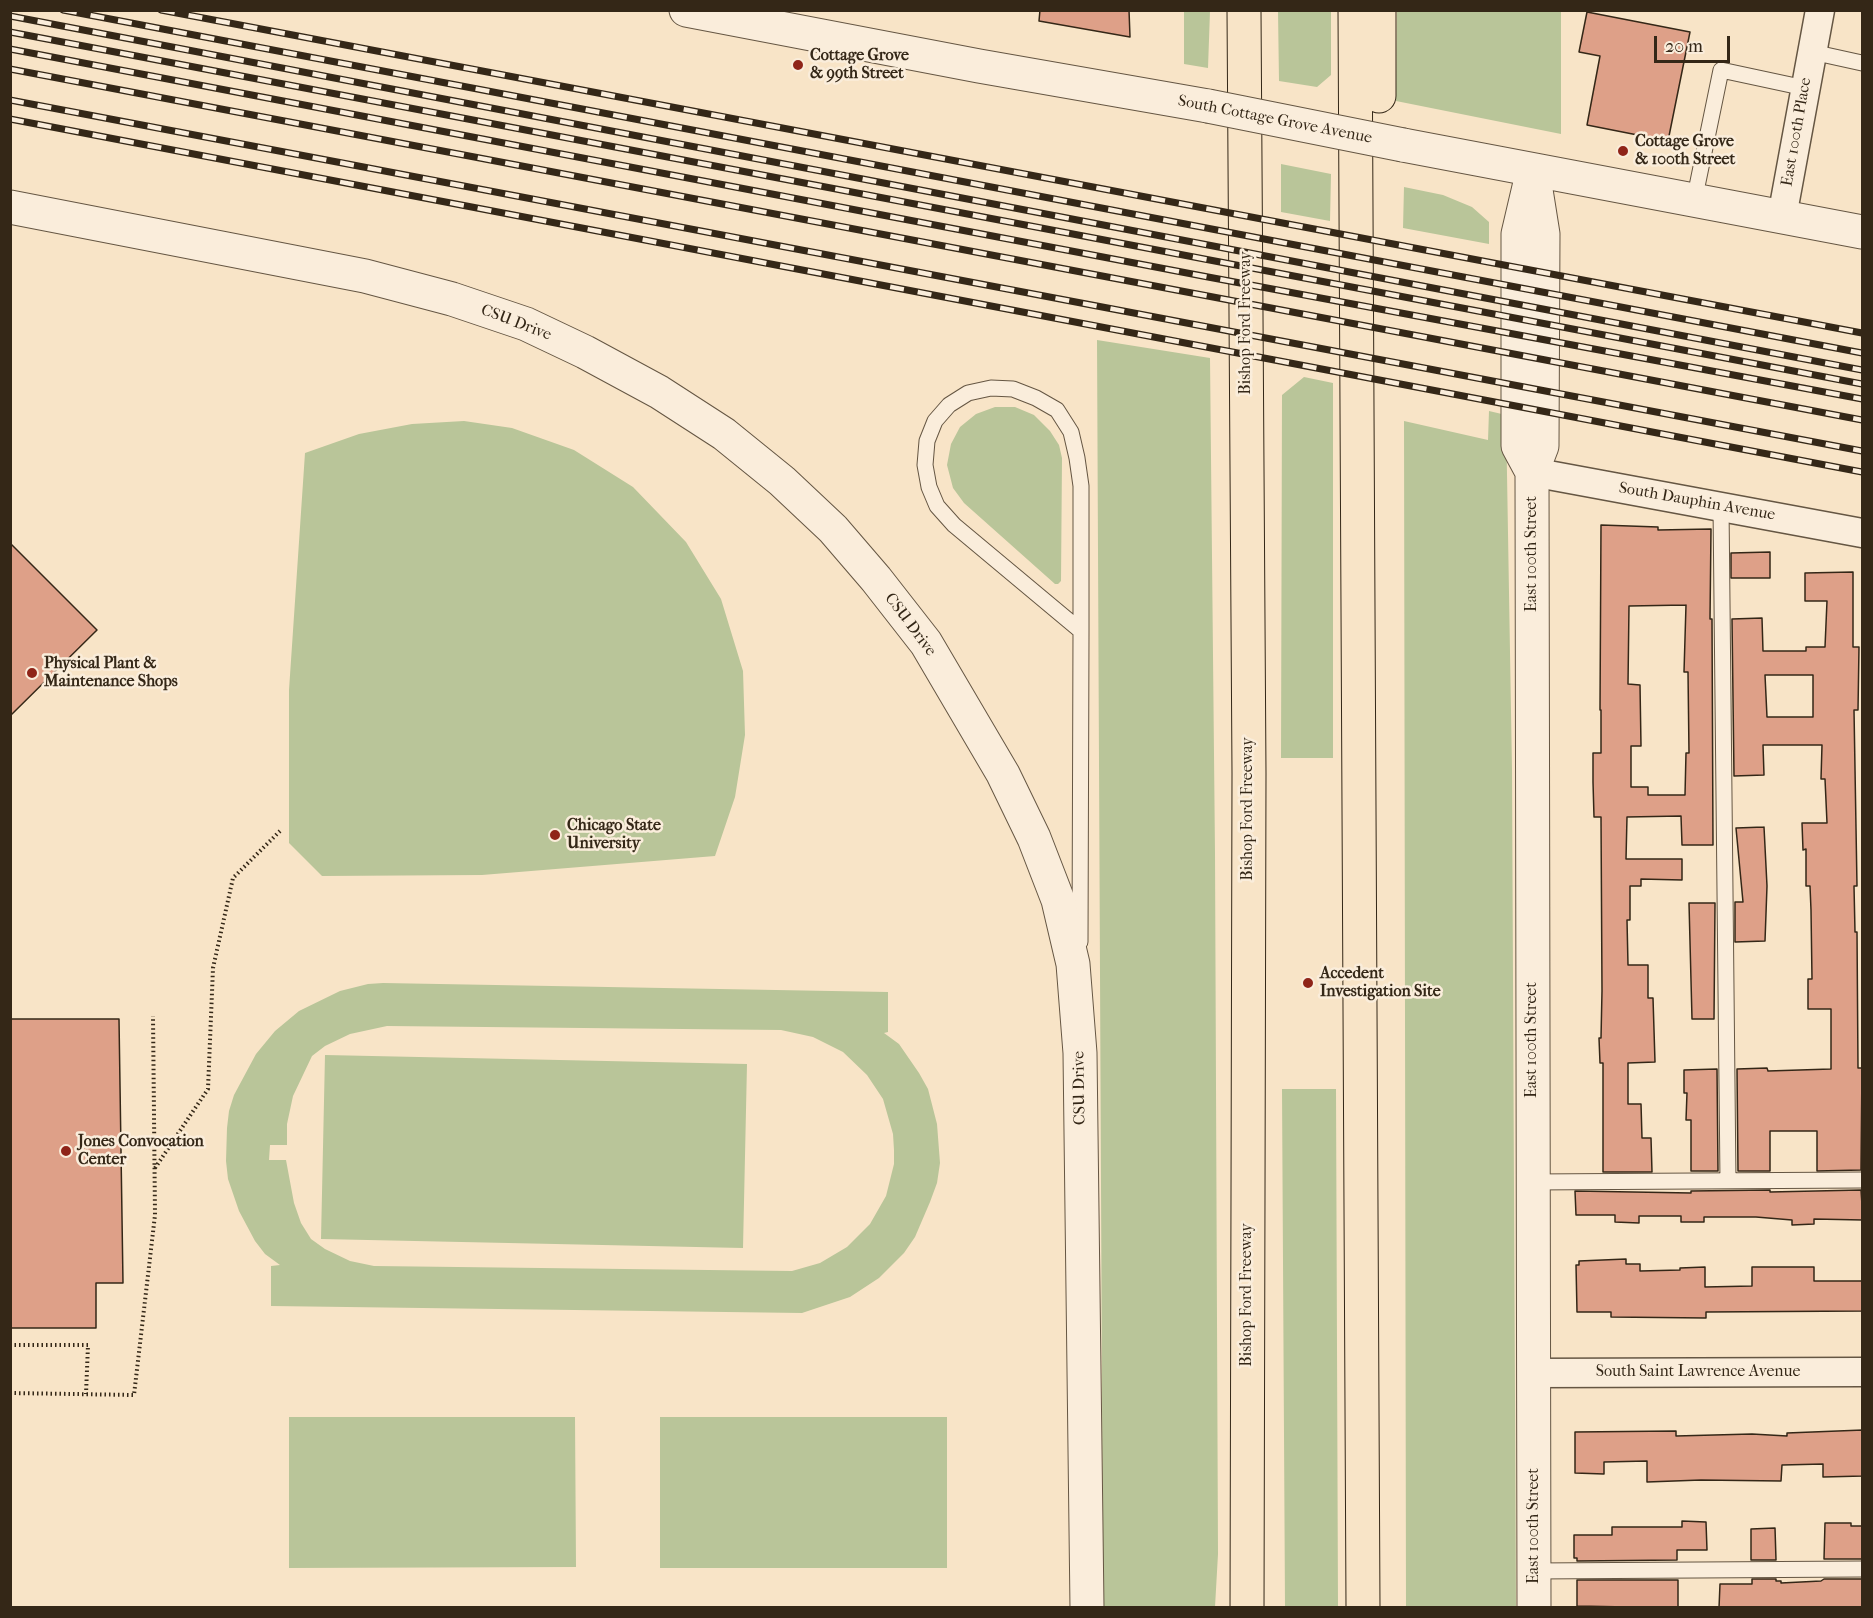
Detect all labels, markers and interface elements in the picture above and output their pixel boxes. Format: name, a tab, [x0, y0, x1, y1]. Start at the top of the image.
scale bar	[1657, 24, 1734, 62]
text: 20 m	[1665, 36, 1703, 57]
place label: Cottage Grove & 99th Street	[810, 46, 909, 84]
marker: Cottage Grove & 99th Street	[791, 58, 805, 72]
street label: East 100th Place	[1778, 76, 1816, 188]
street label: South Cottage Grove Avenue	[1176, 92, 1374, 148]
place label: Cottage Grove & 100th Street	[1635, 132, 1735, 170]
marker: Cottage Grove & 100th Street	[1616, 144, 1630, 158]
street label: Bishop Ford Freeway	[1236, 251, 1256, 395]
street label: CSU Drive	[478, 301, 554, 345]
street label: South Dauphin Avenue	[1617, 479, 1777, 525]
street label: East 100th Street	[1522, 496, 1542, 612]
street label: CSU Drive	[880, 590, 940, 660]
place label: Physical Plant & Maintenance Shops	[44, 654, 178, 692]
marker: Physical Plant & Maintenance Shops	[25, 666, 39, 680]
street label: Bishop Ford Freeway	[1238, 737, 1258, 881]
place label: Chicago State University	[567, 816, 661, 854]
marker: Chicago State University	[548, 828, 562, 842]
place label: Accedent Investigation Site	[1320, 964, 1441, 1002]
marker: Accedent Investigation Site	[1301, 976, 1315, 990]
street label: East 100th Street	[1522, 982, 1542, 1098]
street label: CSU Drive	[1070, 1051, 1090, 1125]
place label: Jones Convocation Center	[78, 1132, 204, 1170]
marker: Jones Convocation Center	[59, 1144, 73, 1158]
street label: Bishop Ford Freeway	[1237, 1223, 1257, 1367]
street label: South Saint Lawrence Avenue	[1596, 1362, 1800, 1382]
street label: East 100th Street	[1524, 1468, 1544, 1584]

